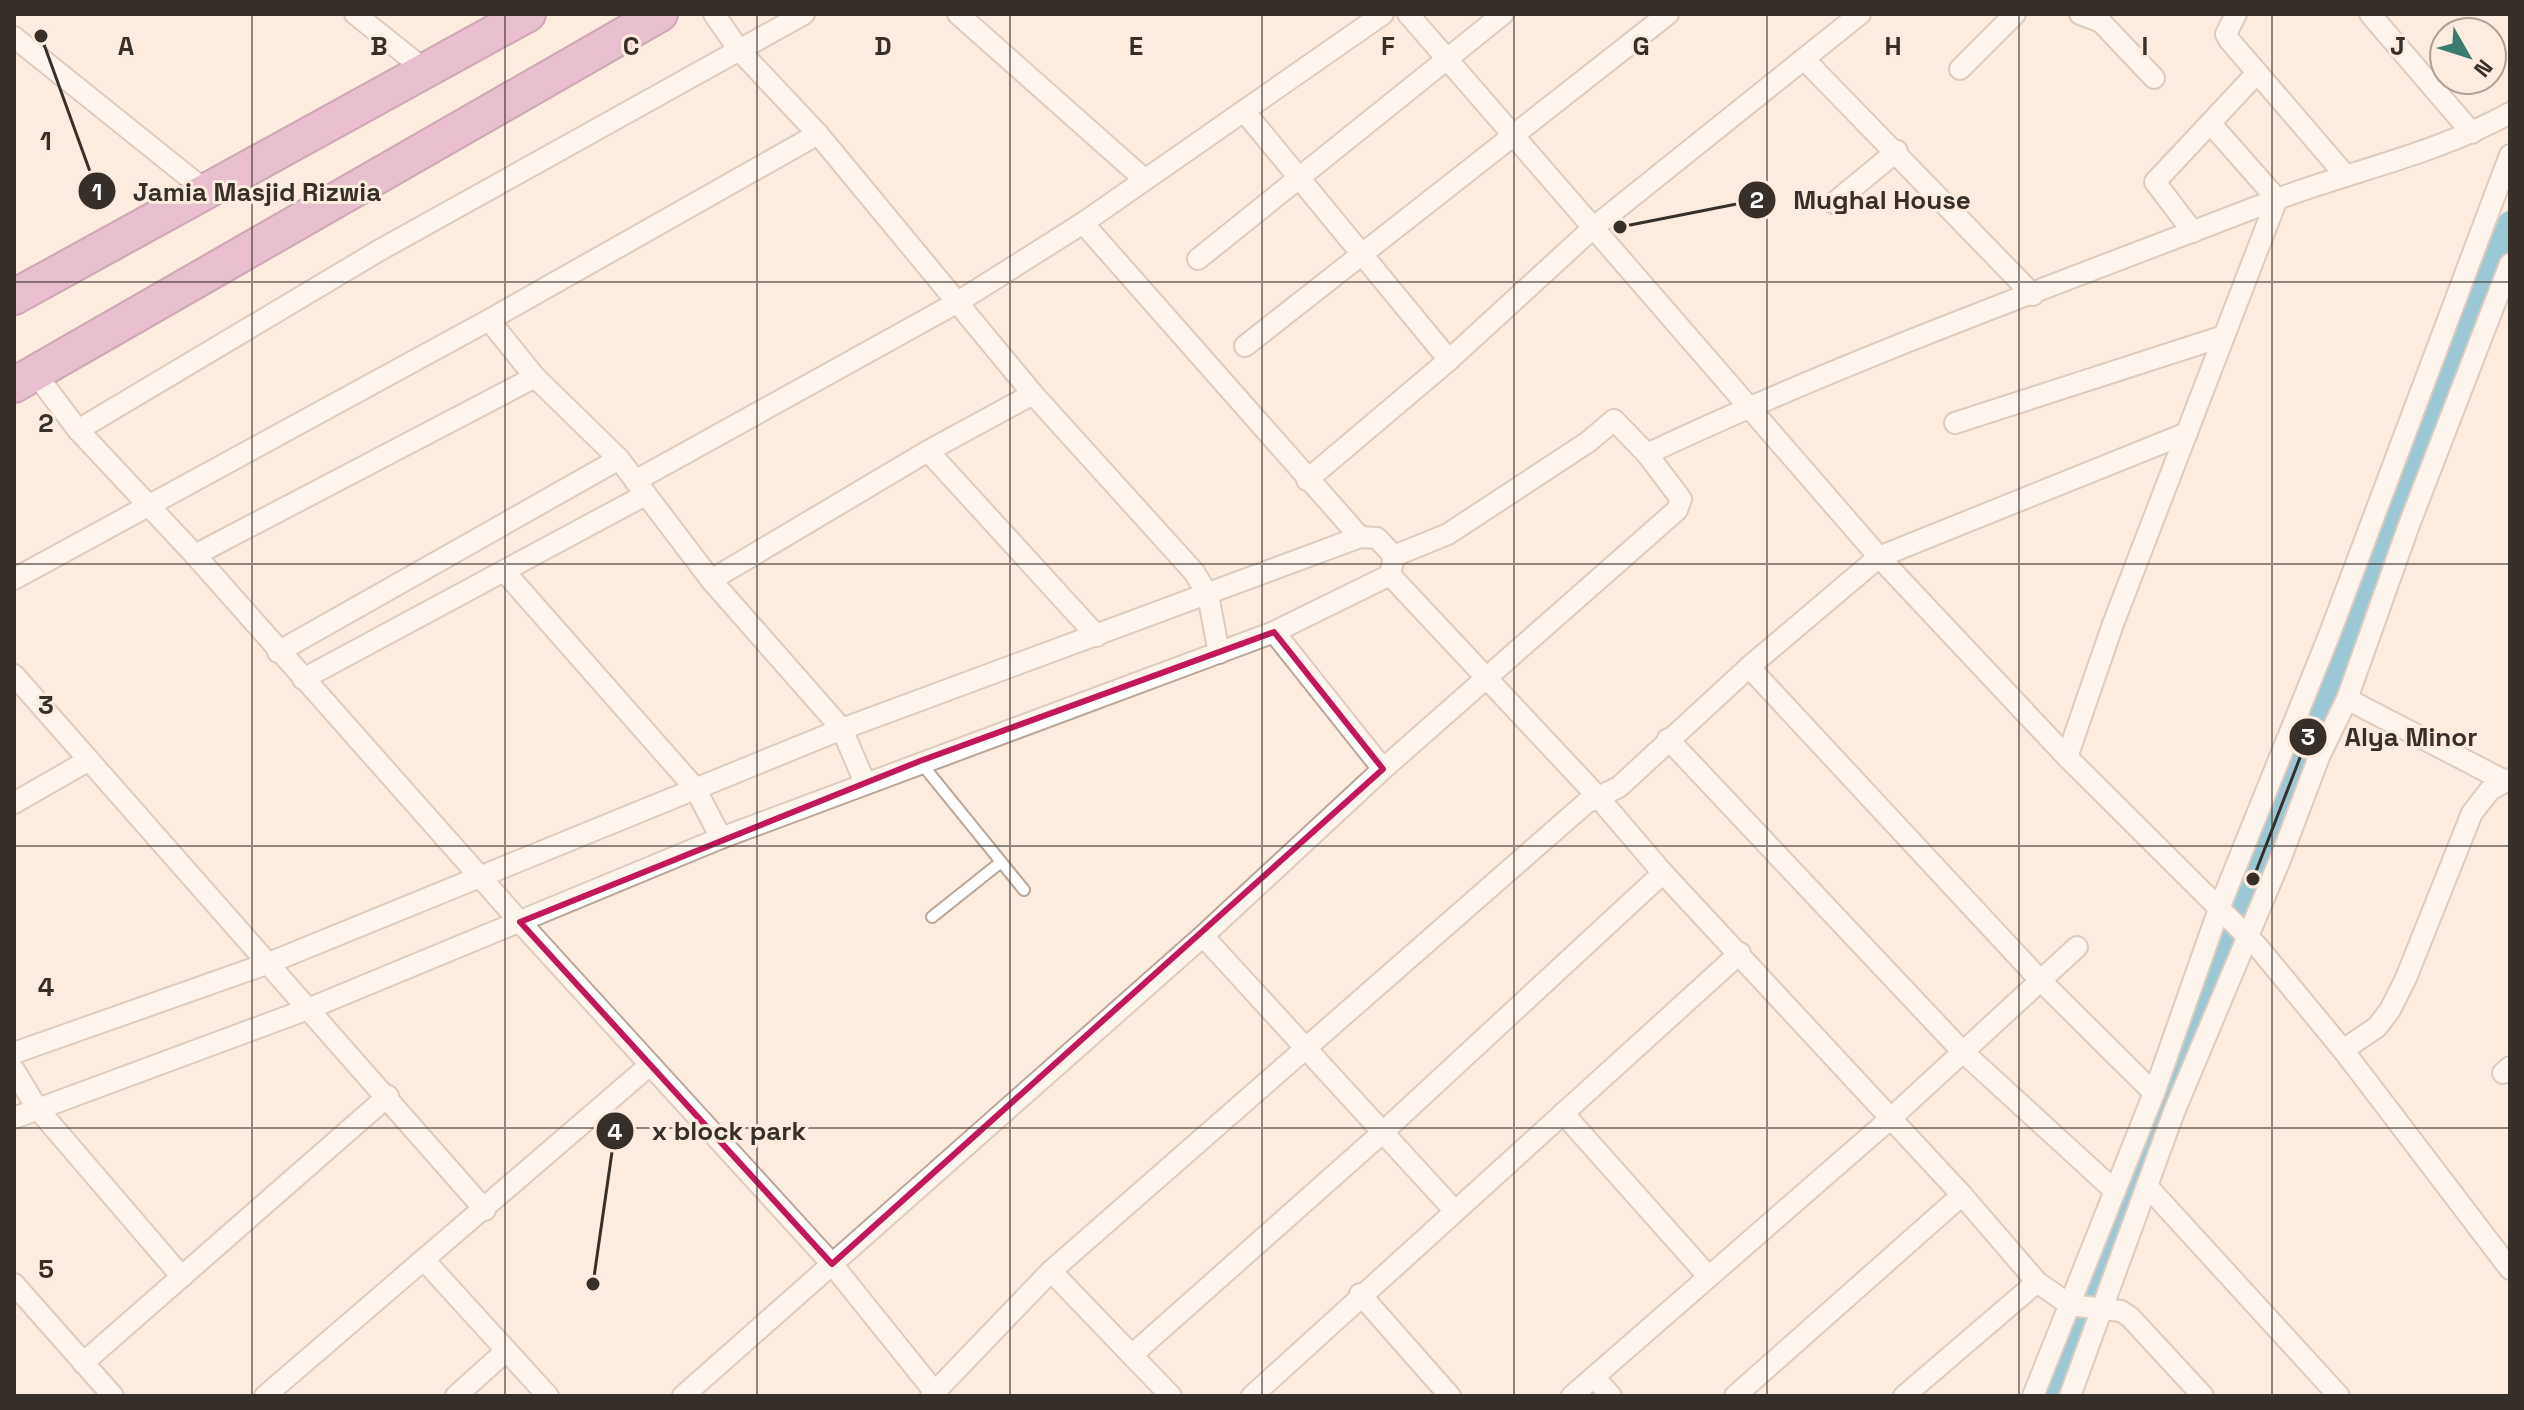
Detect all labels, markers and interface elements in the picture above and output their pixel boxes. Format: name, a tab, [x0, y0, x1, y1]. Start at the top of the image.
north arrow	[2428, 16, 2508, 96]
text: A	[118, 29, 135, 63]
text: B	[370, 29, 388, 63]
text: C	[623, 29, 639, 63]
text: D	[874, 29, 892, 63]
text: E	[1129, 29, 1143, 63]
text: F	[1381, 29, 1395, 63]
text: G	[1632, 29, 1650, 63]
text: H	[1884, 29, 1902, 63]
text: I	[2142, 29, 2148, 63]
text: J	[2390, 29, 2406, 63]
text: N	[2468, 54, 2499, 83]
text: 1	[40, 124, 52, 158]
callout: Jamia Masjid Rizwia	[77, 166, 397, 216]
text: Jamia Masjid Rizwia	[133, 175, 381, 209]
callout: Mughal House	[1737, 175, 1986, 225]
text: 1	[92, 176, 102, 207]
text: Mughal House	[1793, 183, 1971, 217]
text: 2	[1750, 184, 1764, 215]
text: 2	[38, 406, 54, 440]
text: 3	[38, 688, 54, 722]
callout: Alya Minor	[2288, 712, 2494, 762]
text: Alya Minor	[2344, 720, 2478, 754]
text: 3	[2301, 721, 2315, 752]
text: 4	[38, 970, 54, 1004]
callout: x block park	[595, 1106, 822, 1156]
text: x block park	[652, 1114, 807, 1148]
text: 4	[607, 1116, 623, 1147]
text: 5	[38, 1252, 54, 1286]

